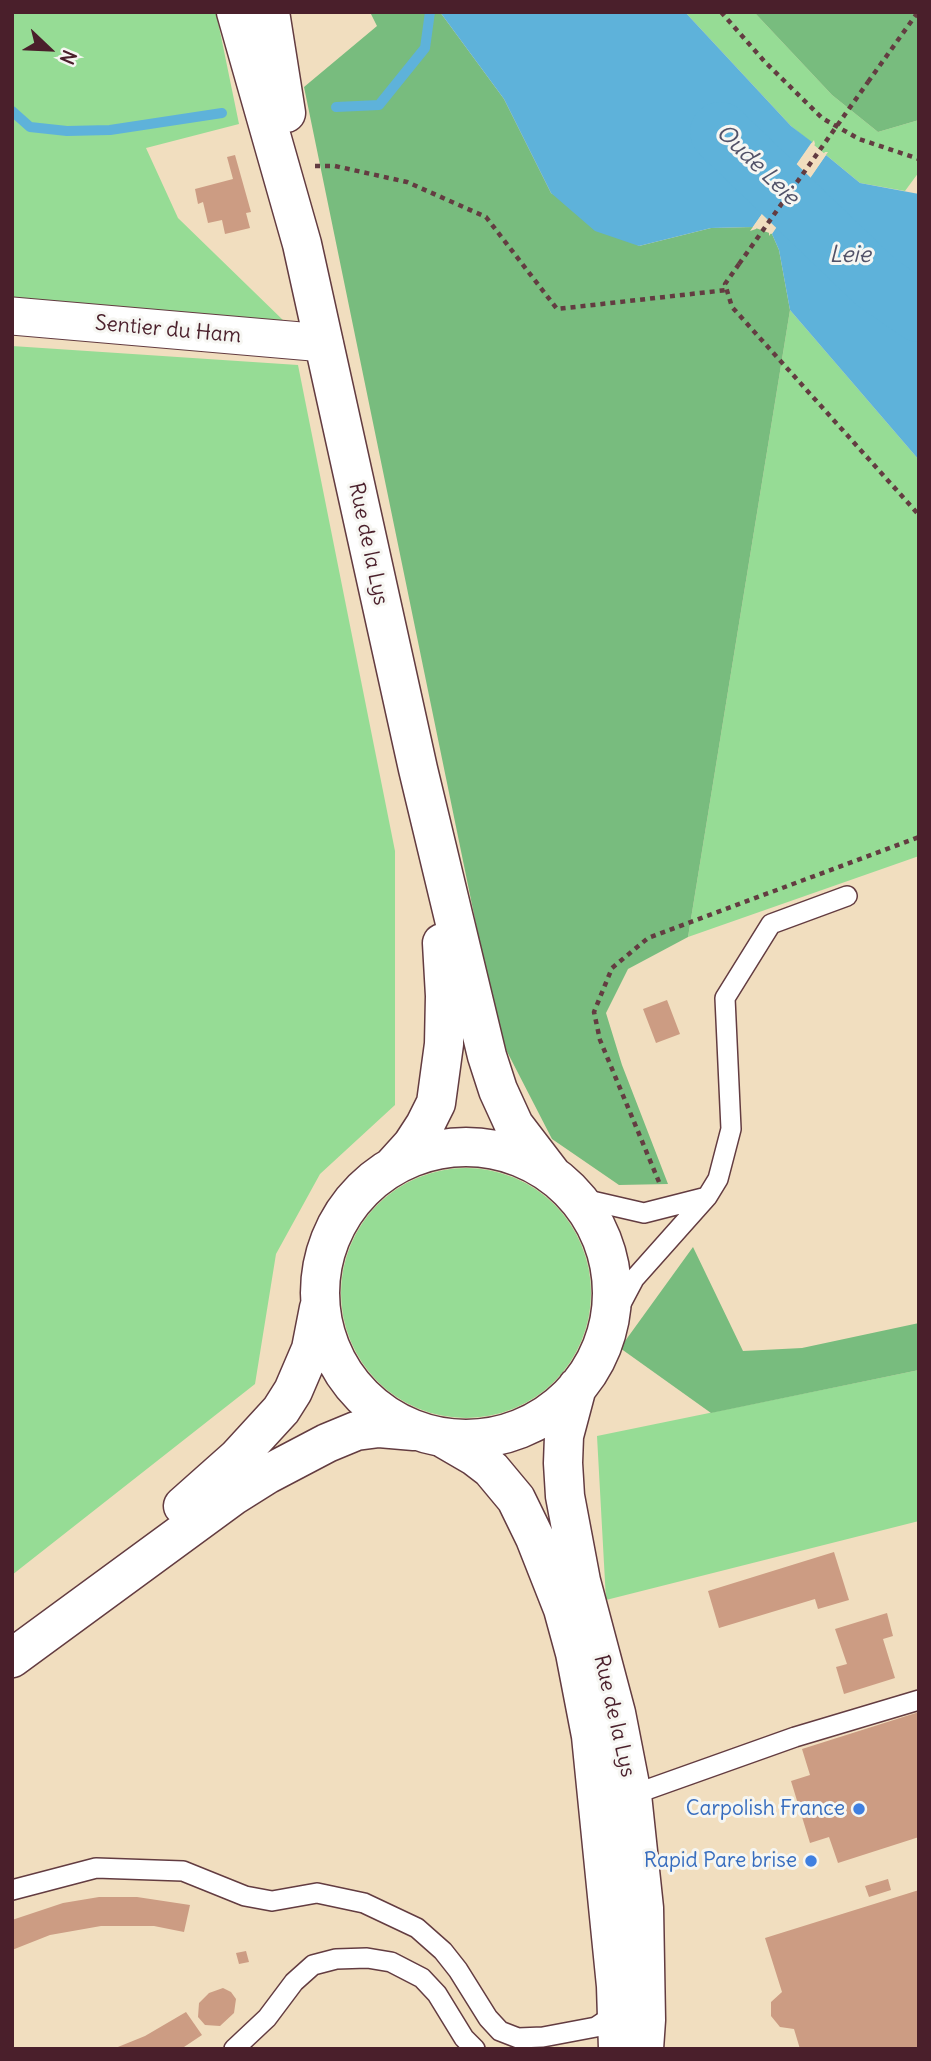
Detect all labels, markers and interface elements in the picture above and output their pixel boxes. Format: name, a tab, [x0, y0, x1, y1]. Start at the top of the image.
north arrow	[14, 14, 84, 84]
text: N	[55, 46, 82, 68]
water label: Oude Leie	[710, 119, 804, 211]
water label: Leie	[829, 241, 871, 269]
street label: Sentier du Ham	[94, 311, 242, 349]
street label: Rue de la Lys	[343, 480, 393, 608]
street label: Rue de la Lys	[588, 1652, 640, 1780]
place label: Carpolish France	[686, 1796, 845, 1822]
marker: Carpolish France	[851, 1801, 867, 1817]
place label: Rapid Pare brise	[644, 1848, 797, 1874]
marker: Rapid Pare brise	[803, 1853, 819, 1869]

